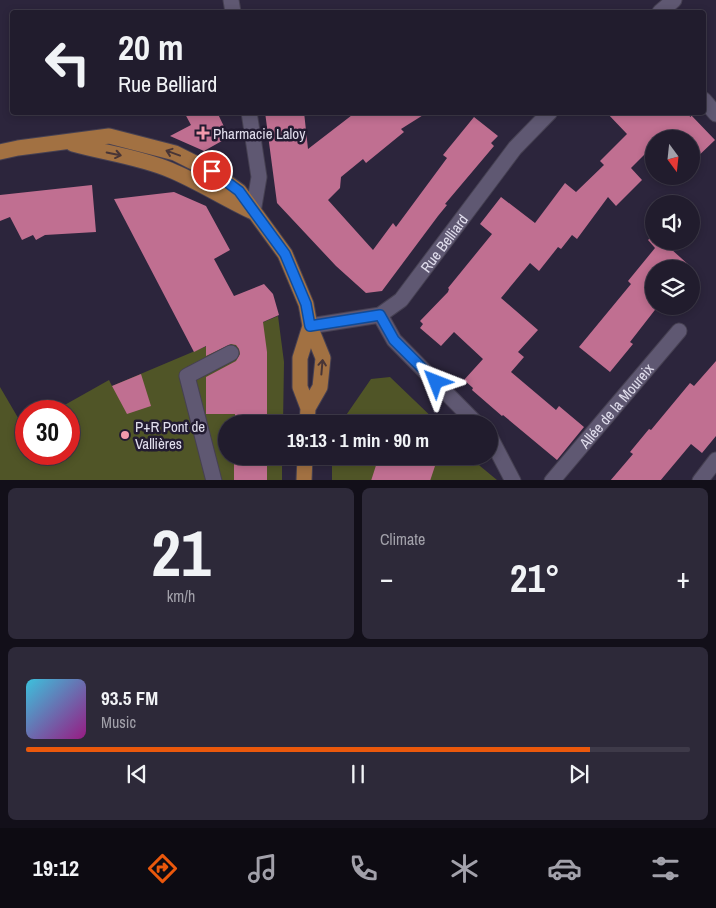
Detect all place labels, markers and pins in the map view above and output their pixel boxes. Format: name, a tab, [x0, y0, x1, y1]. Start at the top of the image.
place label: Pharmacie Laloy	[213, 123, 306, 144]
marker: Pharmacie Laloy	[197, 127, 209, 139]
pin	[191, 150, 233, 192]
place label: P+R Pont de Vallières	[135, 416, 205, 454]
marker: P+R Pont de Vallières	[119, 429, 131, 441]

